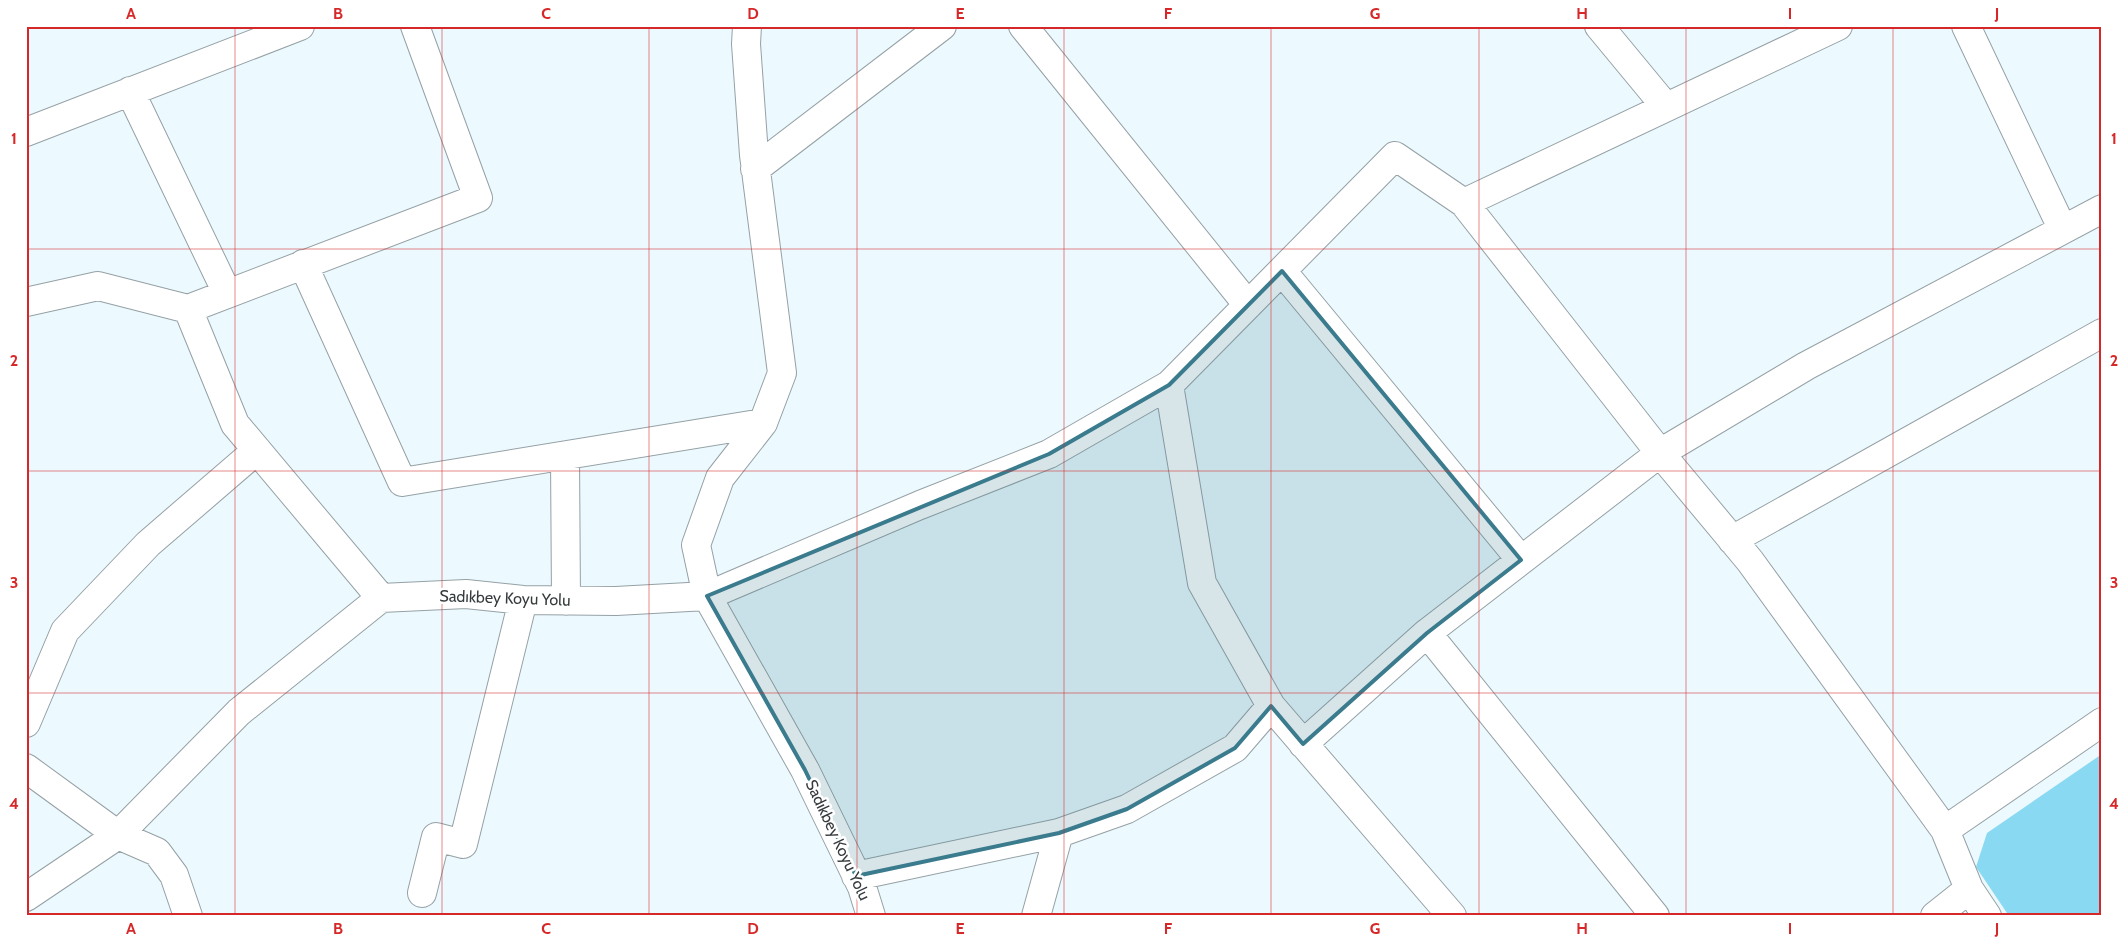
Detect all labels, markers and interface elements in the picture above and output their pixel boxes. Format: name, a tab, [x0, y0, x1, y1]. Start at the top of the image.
text: A	[126, 4, 136, 23]
text: B	[333, 4, 343, 23]
text: C	[541, 4, 551, 23]
text: D	[747, 4, 759, 23]
text: E	[955, 4, 965, 23]
text: F	[1164, 4, 1173, 23]
text: G	[1370, 4, 1380, 23]
text: H	[1576, 4, 1588, 23]
text: I	[1788, 4, 1792, 23]
text: J	[1994, 4, 1999, 23]
text: 1	[11, 129, 17, 148]
text: 1	[2111, 129, 2117, 148]
text: 2	[10, 351, 18, 370]
text: 2	[2110, 351, 2118, 370]
text: 3	[10, 573, 18, 592]
text: 3	[2110, 573, 2118, 592]
street label: Sadıkbey Koyu Yolu	[439, 586, 571, 610]
street label: Sadıkbey Koyu Yolu	[802, 777, 874, 903]
text: 4	[9, 794, 19, 813]
text: 4	[2109, 794, 2119, 813]
text: A	[126, 919, 136, 938]
text: B	[333, 919, 343, 938]
text: C	[541, 919, 551, 938]
text: D	[747, 919, 759, 938]
text: E	[955, 919, 965, 938]
text: F	[1164, 919, 1173, 938]
text: G	[1370, 919, 1380, 938]
text: H	[1576, 919, 1588, 938]
text: I	[1788, 919, 1792, 938]
text: J	[1994, 919, 1999, 938]

